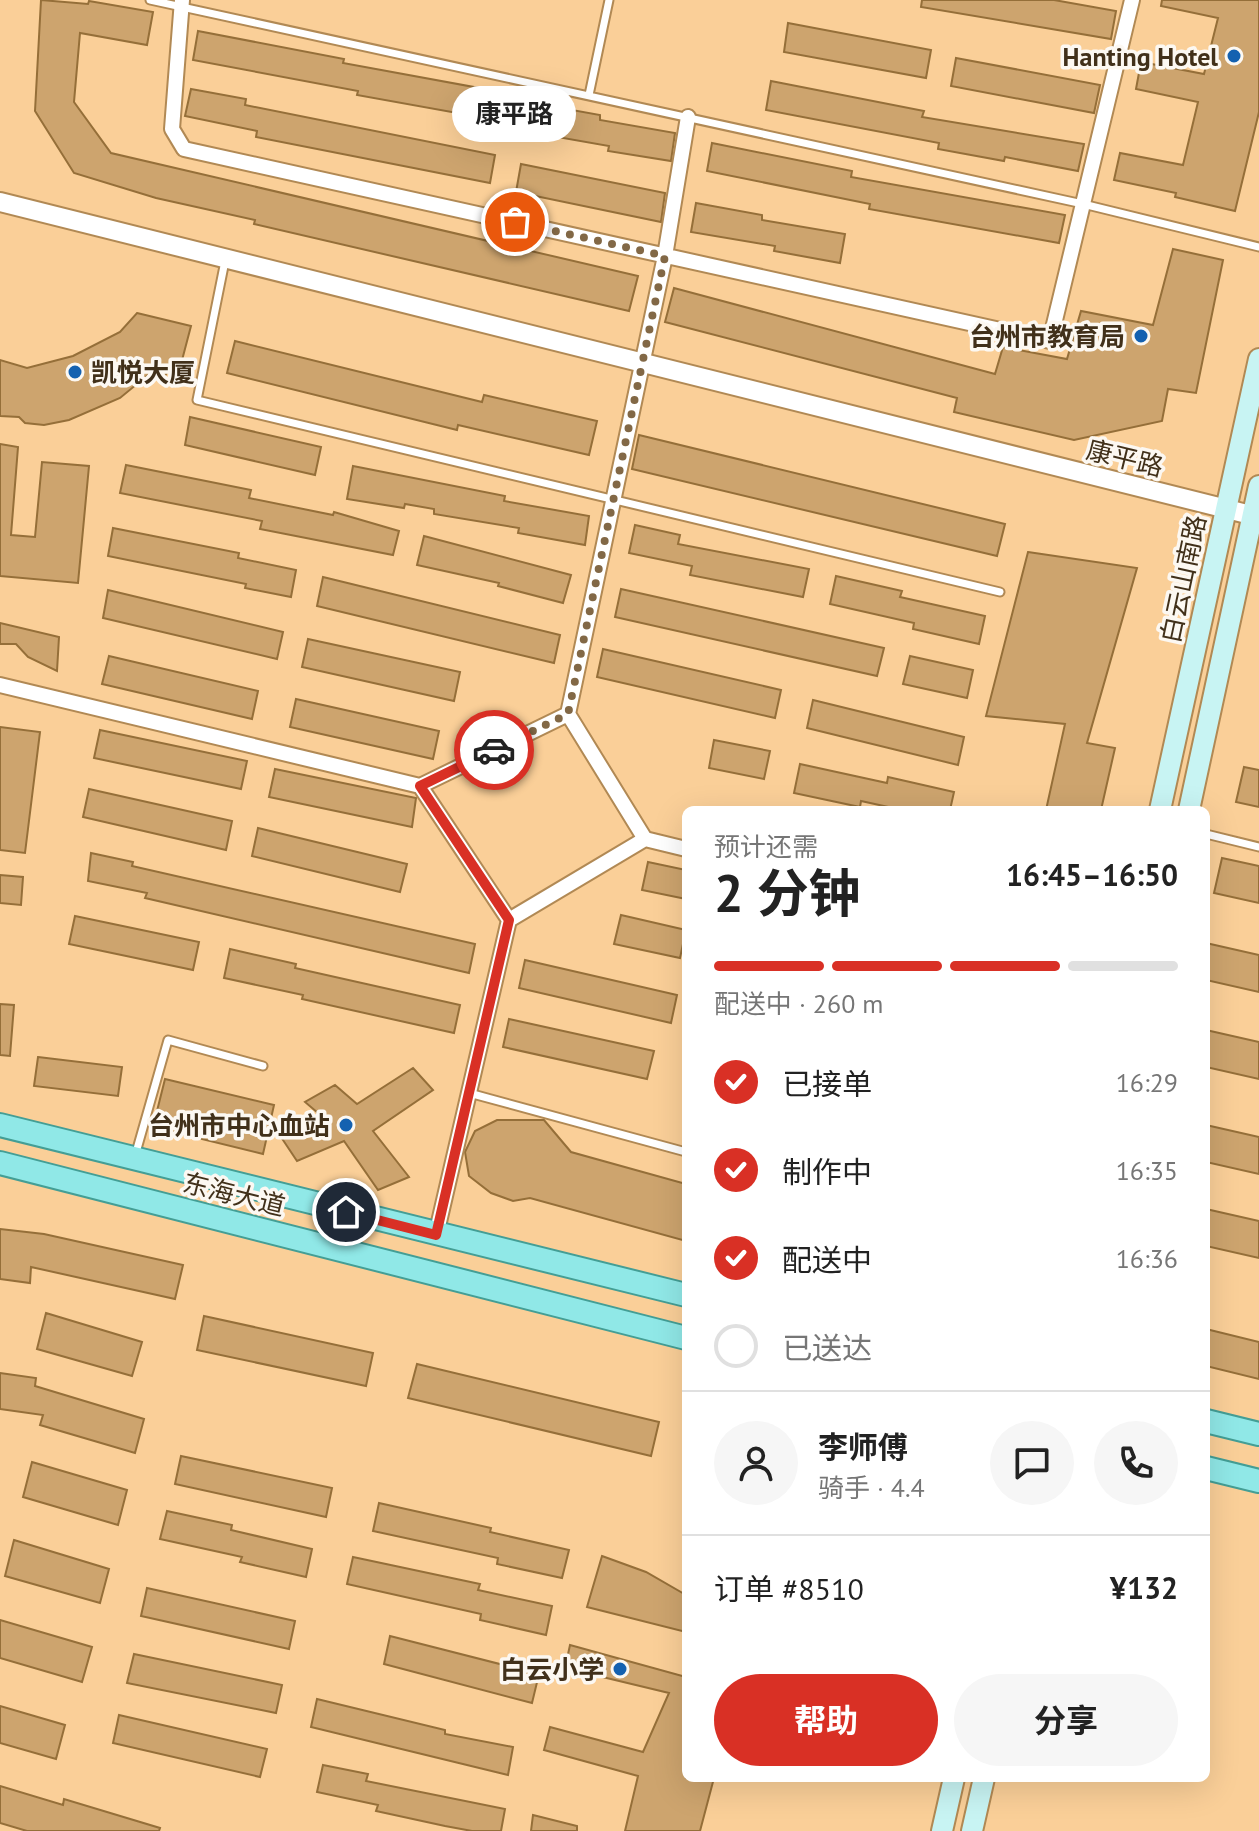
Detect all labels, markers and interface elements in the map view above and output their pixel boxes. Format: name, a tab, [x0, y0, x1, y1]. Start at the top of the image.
place label: Hanting Hotel	[1063, 40, 1218, 73]
marker: Hanting Hotel	[1225, 47, 1243, 65]
callout: 康平路	[453, 86, 577, 142]
text: 康平路	[475, 97, 553, 130]
pin	[481, 188, 549, 256]
icon: bag	[493, 200, 537, 244]
place label: 台州市教育局	[969, 320, 1125, 353]
marker: 台州市教育局	[1132, 327, 1150, 345]
place label: 凯悦大厦	[91, 356, 195, 389]
marker: 凯悦大厦	[66, 363, 84, 381]
street label: 康平路	[1083, 433, 1167, 483]
street label: 白云山南路	[1153, 512, 1213, 646]
courier	[454, 710, 534, 790]
icon: car	[472, 728, 516, 772]
text: 预计还需	[714, 830, 818, 863]
text: 16:45–16:50	[1006, 855, 1178, 894]
text: 2 分钟	[714, 859, 861, 926]
text: 配送中 · 260 m	[714, 987, 883, 1020]
icon: check	[714, 1060, 758, 1104]
text: 已接单	[782, 1064, 872, 1103]
text: 16:29	[1116, 1066, 1178, 1099]
place label: 台州市中心血站	[148, 1109, 330, 1142]
marker: 台州市中心血站	[337, 1116, 355, 1134]
icon: check	[714, 1148, 758, 1192]
text: 制作中	[782, 1152, 872, 1191]
text: 16:35	[1116, 1154, 1178, 1187]
street label: 东海大道	[180, 1165, 288, 1223]
pin	[312, 1178, 380, 1246]
icon: home	[324, 1190, 368, 1234]
icon: check	[714, 1236, 758, 1280]
text: 配送中	[782, 1240, 872, 1279]
text: 16:36	[1116, 1242, 1178, 1275]
text: 已送达	[782, 1328, 872, 1367]
button: person	[714, 1421, 798, 1505]
button: chat	[990, 1421, 1074, 1505]
button: phone	[1094, 1421, 1178, 1505]
text: 李师傅	[818, 1427, 908, 1466]
text: 骑手 · 4.4	[818, 1471, 925, 1504]
text: ¥132	[1110, 1568, 1178, 1607]
text: 订单 #8510	[714, 1569, 864, 1608]
place label: 白云小学	[500, 1653, 604, 1686]
marker: 白云小学	[611, 1660, 629, 1678]
button: 帮助	[714, 1674, 938, 1766]
button: 分享	[954, 1674, 1178, 1766]

